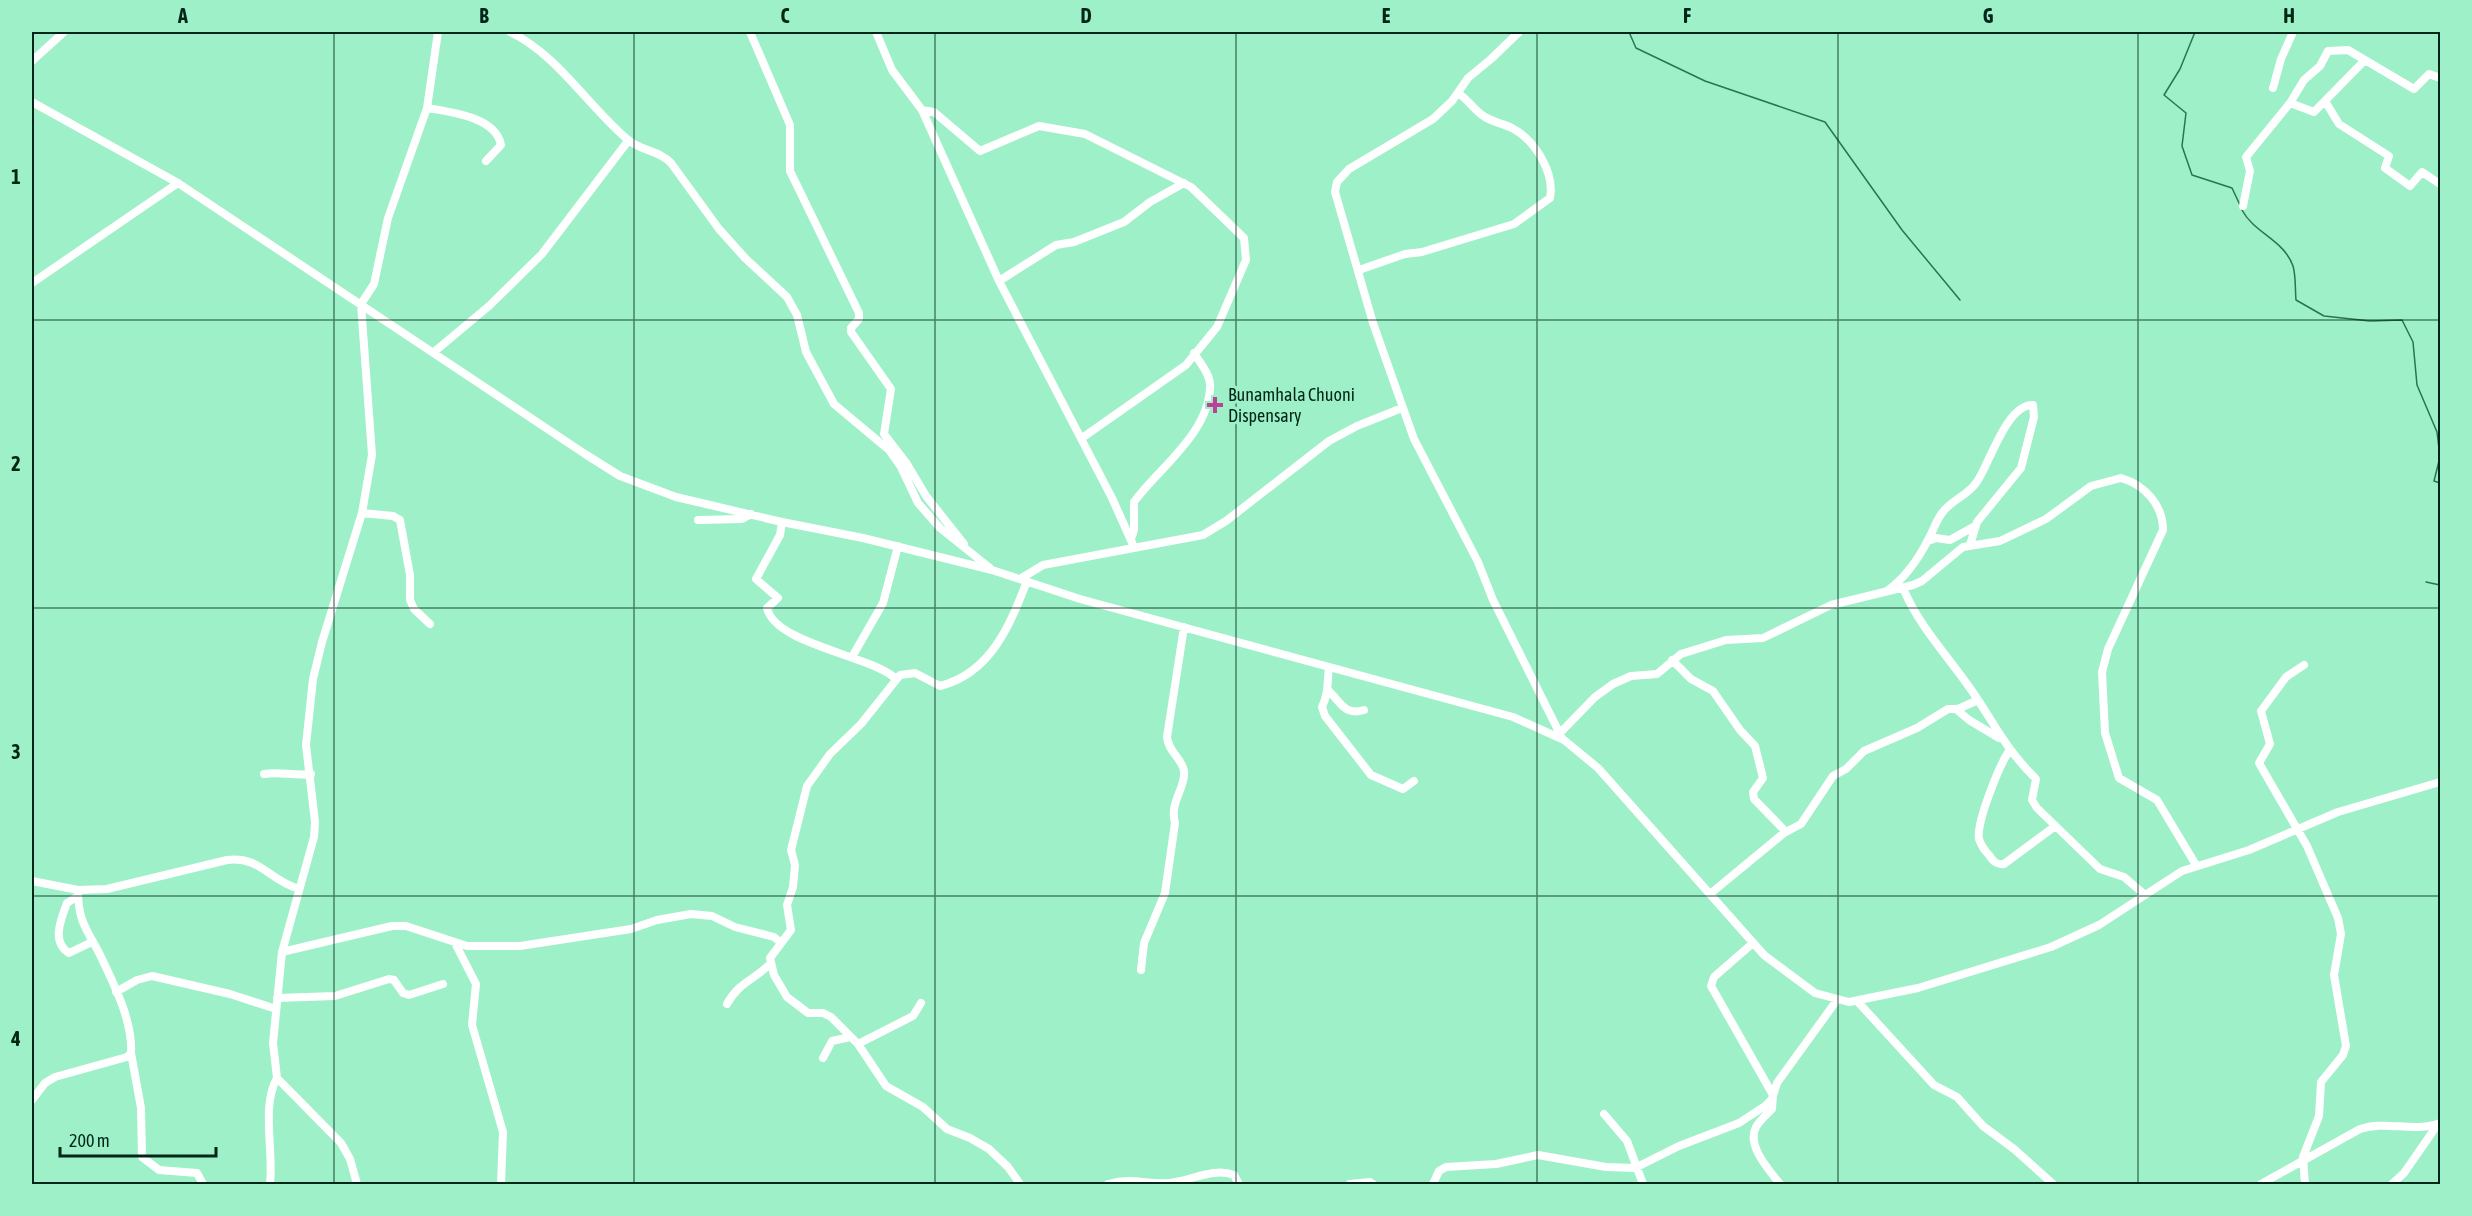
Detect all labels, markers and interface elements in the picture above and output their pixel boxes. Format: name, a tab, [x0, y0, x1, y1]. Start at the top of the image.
text: A	[177, 4, 188, 27]
text: B	[479, 4, 489, 27]
text: C	[781, 4, 790, 27]
text: D	[1080, 4, 1092, 27]
text: E	[1382, 4, 1391, 27]
text: F	[1683, 4, 1691, 27]
text: G	[1983, 4, 1994, 27]
text: H	[2283, 4, 2295, 27]
text: 1	[11, 165, 21, 188]
place label: Bunamhala Chuoni Dispensary	[1228, 384, 1355, 426]
marker: Bunamhala Chuoni Dispensary	[1206, 396, 1224, 414]
text: 2	[11, 452, 21, 475]
text: 3	[11, 740, 21, 763]
text: 4	[10, 1027, 21, 1050]
scale bar	[60, 1120, 216, 1158]
text: 200 m	[69, 1130, 110, 1151]

